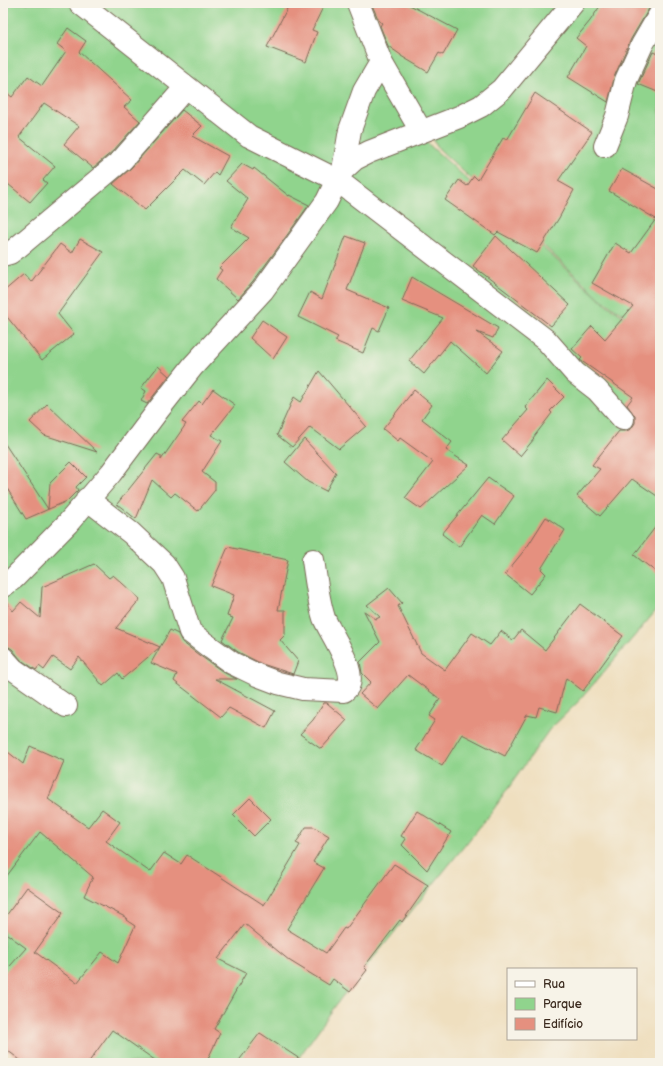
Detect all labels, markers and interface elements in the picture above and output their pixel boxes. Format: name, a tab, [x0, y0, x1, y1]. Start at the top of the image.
legend	[507, 968, 637, 1040]
text: Rua	[543, 977, 565, 992]
text: Parque	[543, 997, 582, 1012]
text: Edifício	[543, 1017, 583, 1032]

